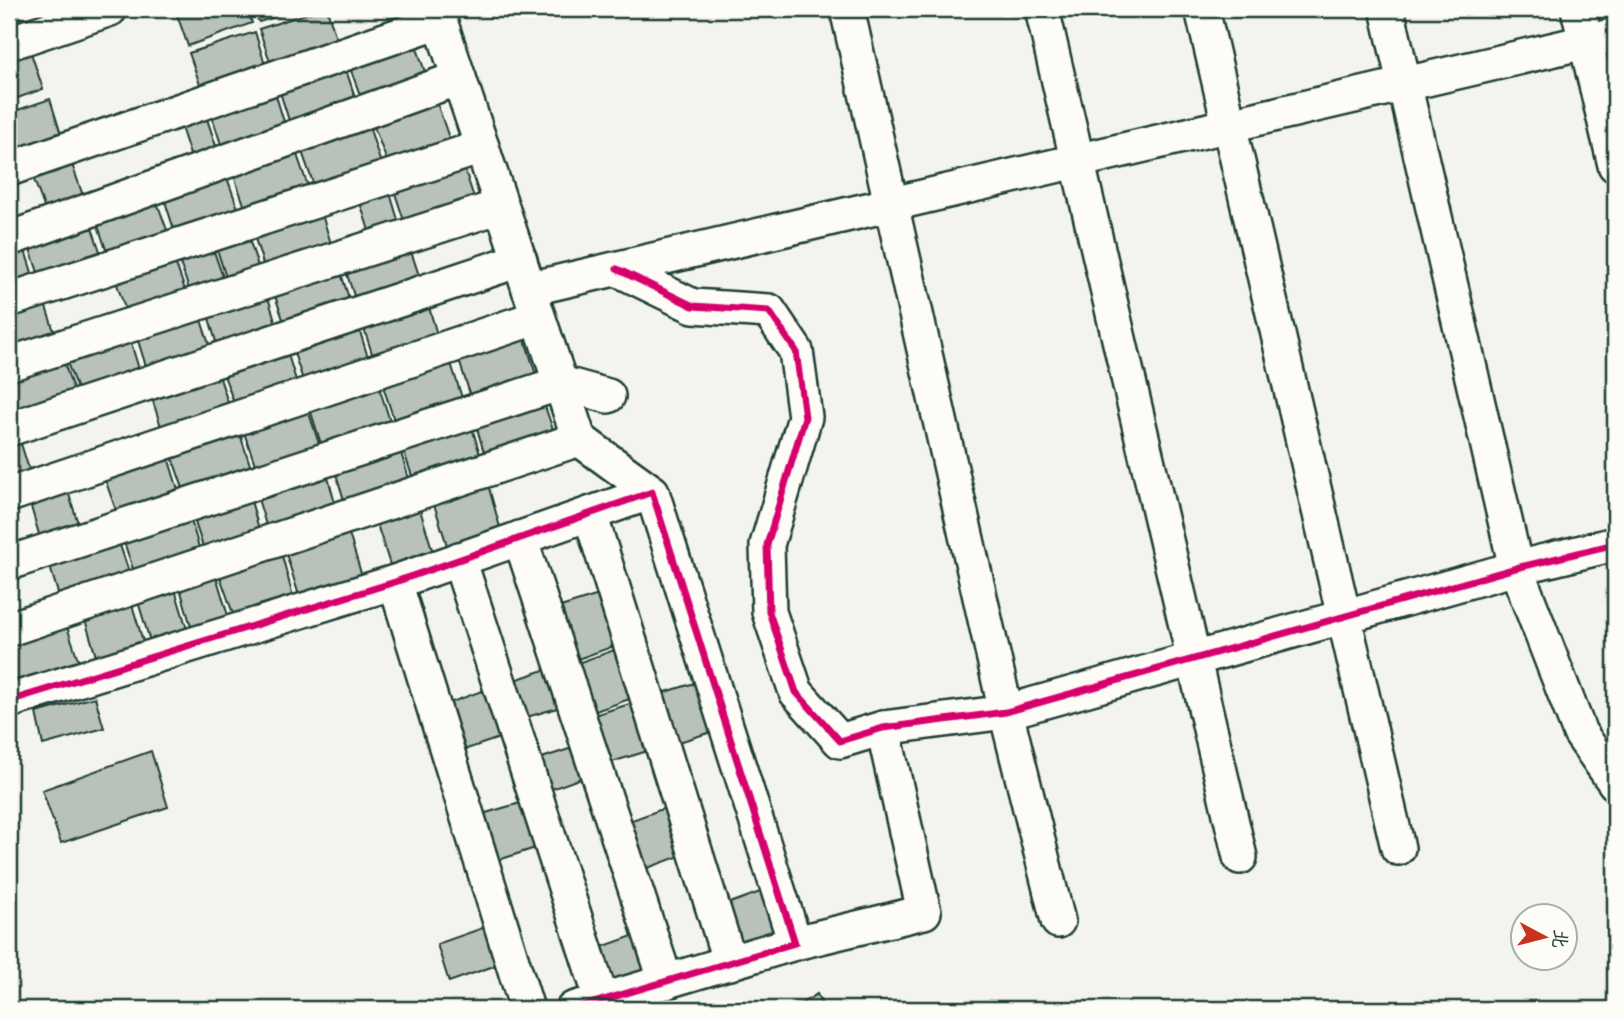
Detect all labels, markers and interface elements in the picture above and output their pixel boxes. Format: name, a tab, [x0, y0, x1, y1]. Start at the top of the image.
north arrow	[1508, 902, 1578, 972]
text: 北	[1543, 928, 1578, 950]

